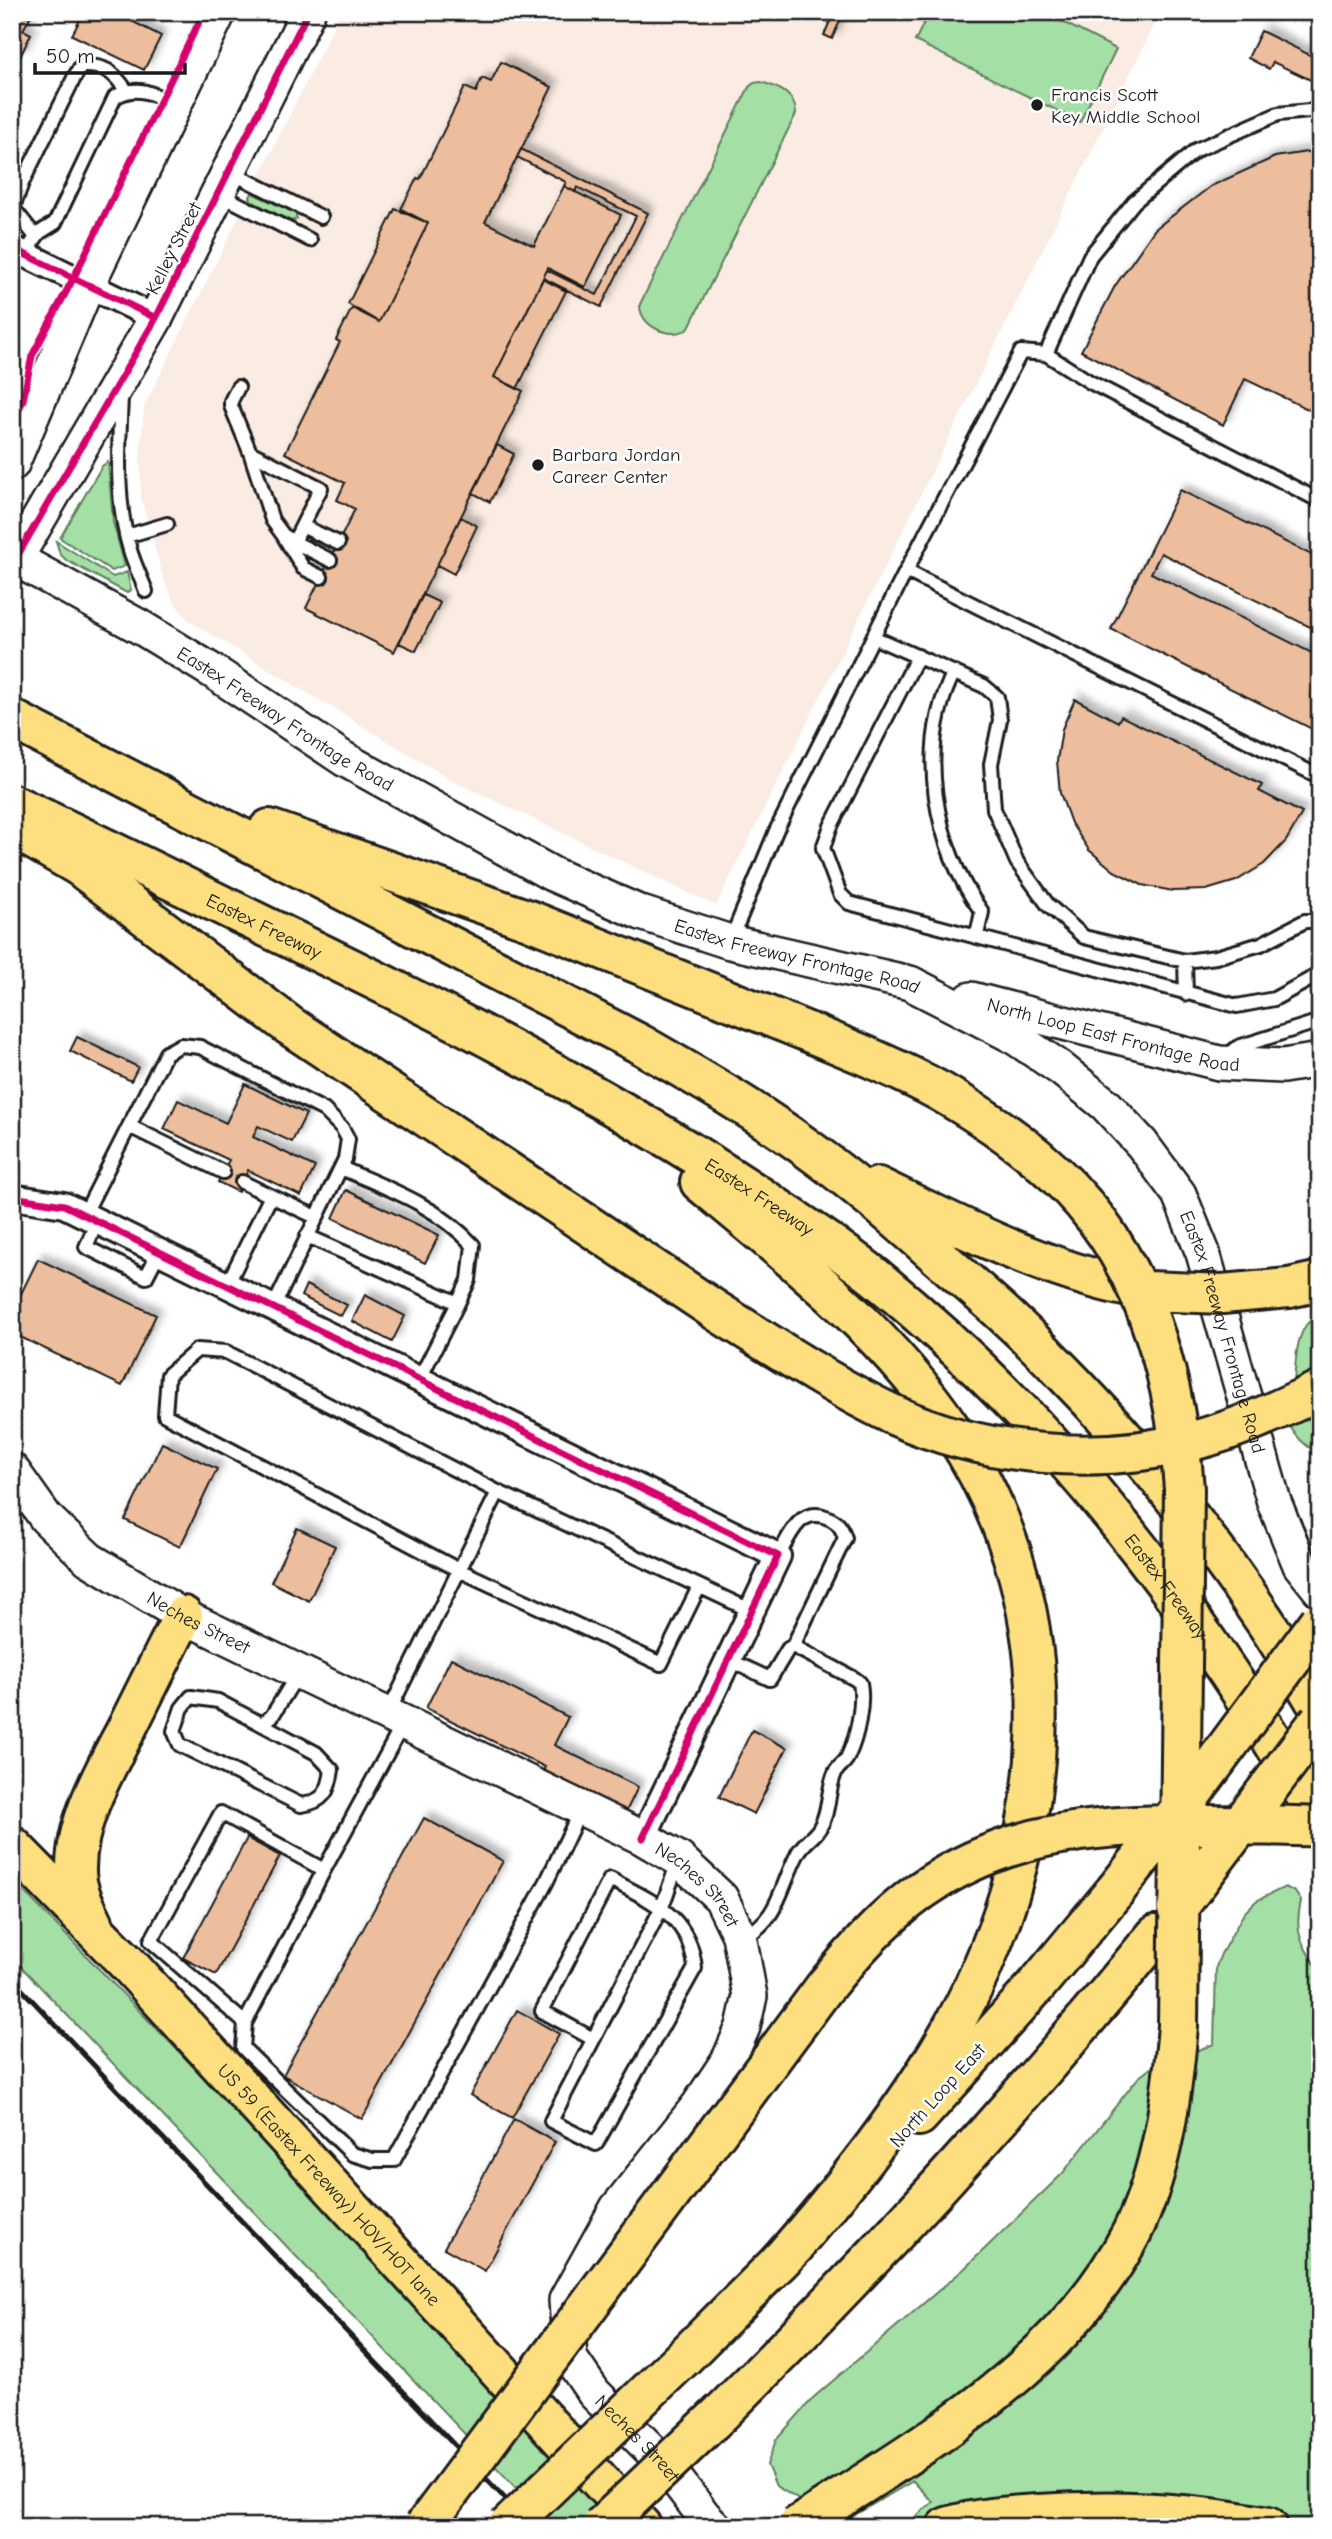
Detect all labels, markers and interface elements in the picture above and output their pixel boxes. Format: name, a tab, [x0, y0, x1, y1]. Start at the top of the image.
scale bar	[35, 32, 186, 76]
text: 50 m	[46, 44, 95, 68]
place label: Francis Scott Key Middle School	[1051, 84, 1201, 128]
marker: Francis Scott Key Middle School	[1029, 97, 1045, 113]
street label: Kelley Street	[141, 198, 207, 298]
place label: Barbara Jordan Career Center	[552, 444, 681, 488]
marker: Barbara Jordan Career Center	[530, 457, 546, 473]
street label: Eastex Freeway Frontage Road	[173, 642, 397, 796]
street label: Eastex Freeway	[202, 889, 325, 964]
street label: Eastex Freeway Frontage Road	[672, 915, 924, 998]
street label: North Loop East Frontage Road	[985, 994, 1240, 1076]
street label: Eastex Freeway	[700, 1154, 818, 1241]
street label: Eastex Freeway Frontage Road	[1175, 1208, 1270, 1456]
street label: Eastex Freeway	[1120, 1530, 1212, 1644]
street label: Neches Street	[143, 1587, 254, 1659]
street label: Neches Street	[651, 1838, 744, 1931]
street label: North Loop East	[885, 2039, 991, 2152]
street label: US 59 (Eastex Freeway) HOV/HOT lane	[213, 2059, 445, 2311]
street label: Neches Street	[590, 2391, 684, 2487]

